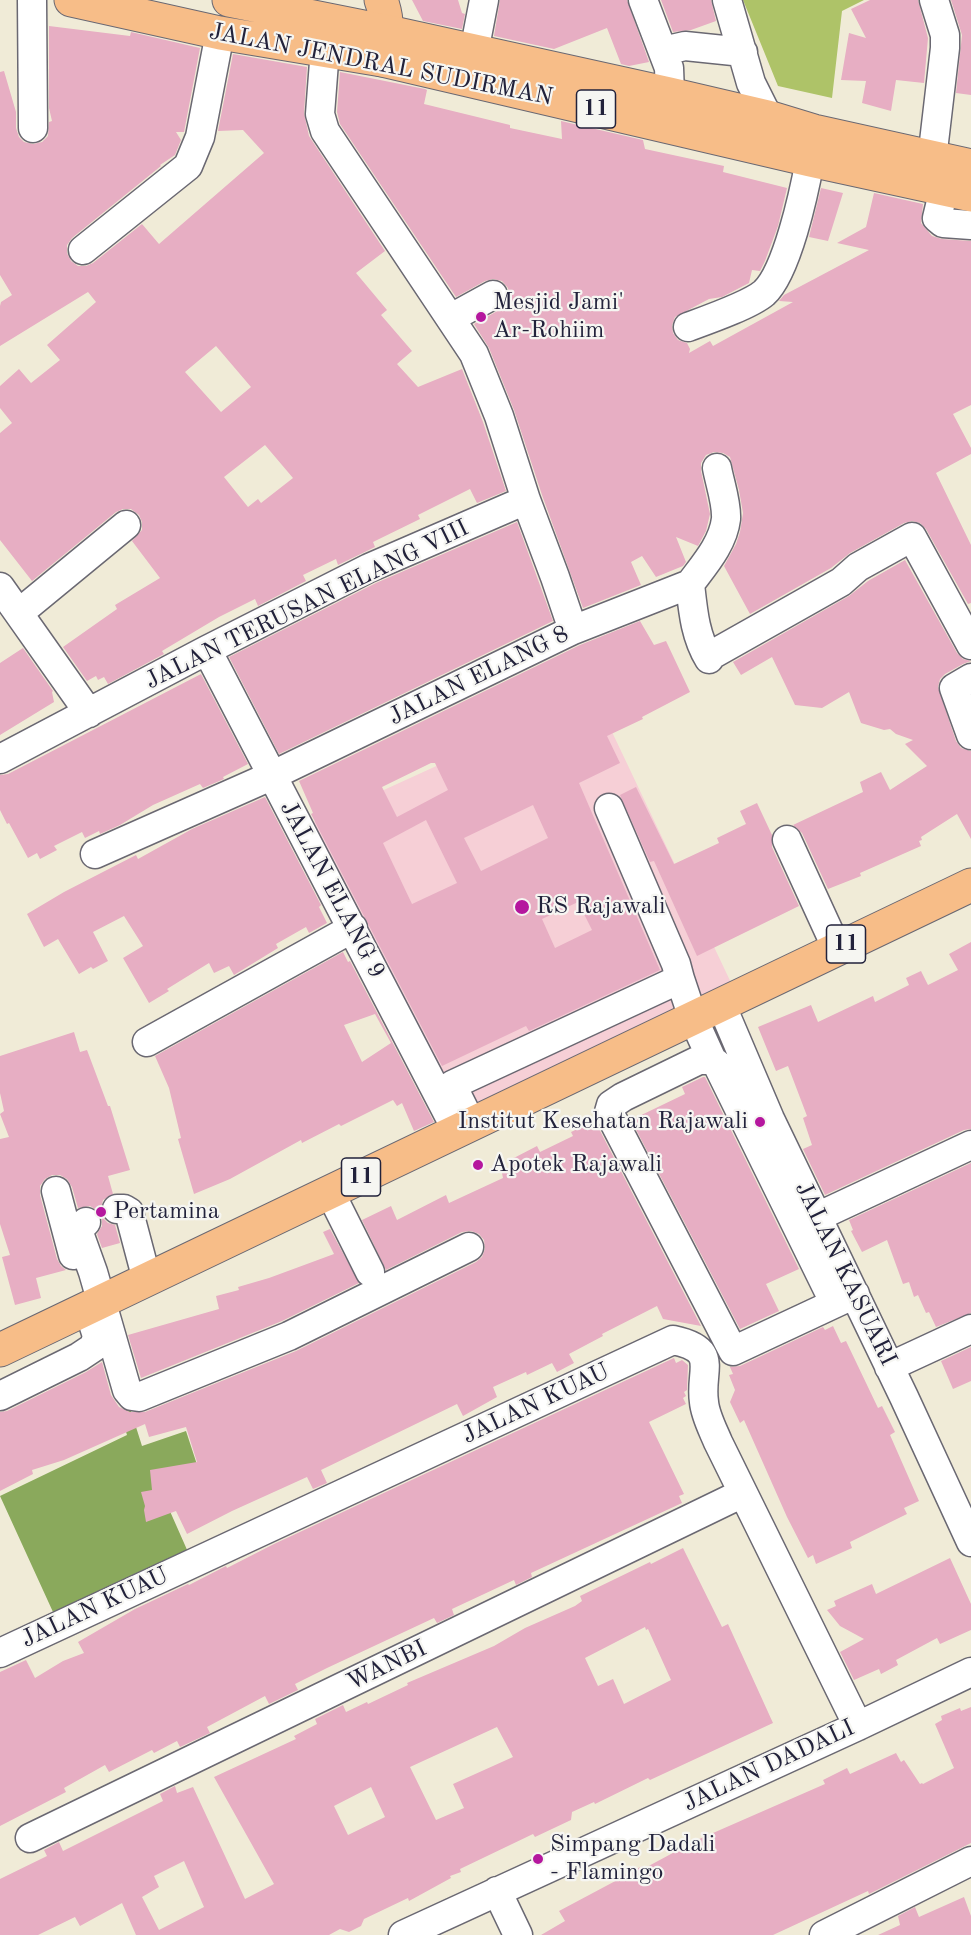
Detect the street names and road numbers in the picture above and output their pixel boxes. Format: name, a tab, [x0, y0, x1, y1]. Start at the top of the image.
street label: JALAN JENDRAL SUDIRMAN	[207, 17, 555, 113]
road number: 11	[576, 90, 616, 128]
street label: JALAN TERUSAN ELANG VIII	[141, 514, 473, 696]
street label: JALAN ELANG 8	[384, 620, 574, 732]
street label: JALAN ELANG 9	[273, 796, 391, 984]
road number: 11	[826, 925, 866, 963]
road number: 11	[342, 1158, 380, 1196]
street label: JALAN KASUARI	[788, 1177, 902, 1371]
street label: JALAN KUAU	[458, 1357, 614, 1451]
street label: JALAN KUAU	[17, 1561, 173, 1655]
street label: WANBI	[342, 1634, 432, 1698]
street label: JALAN DADALI	[679, 1714, 859, 1818]

